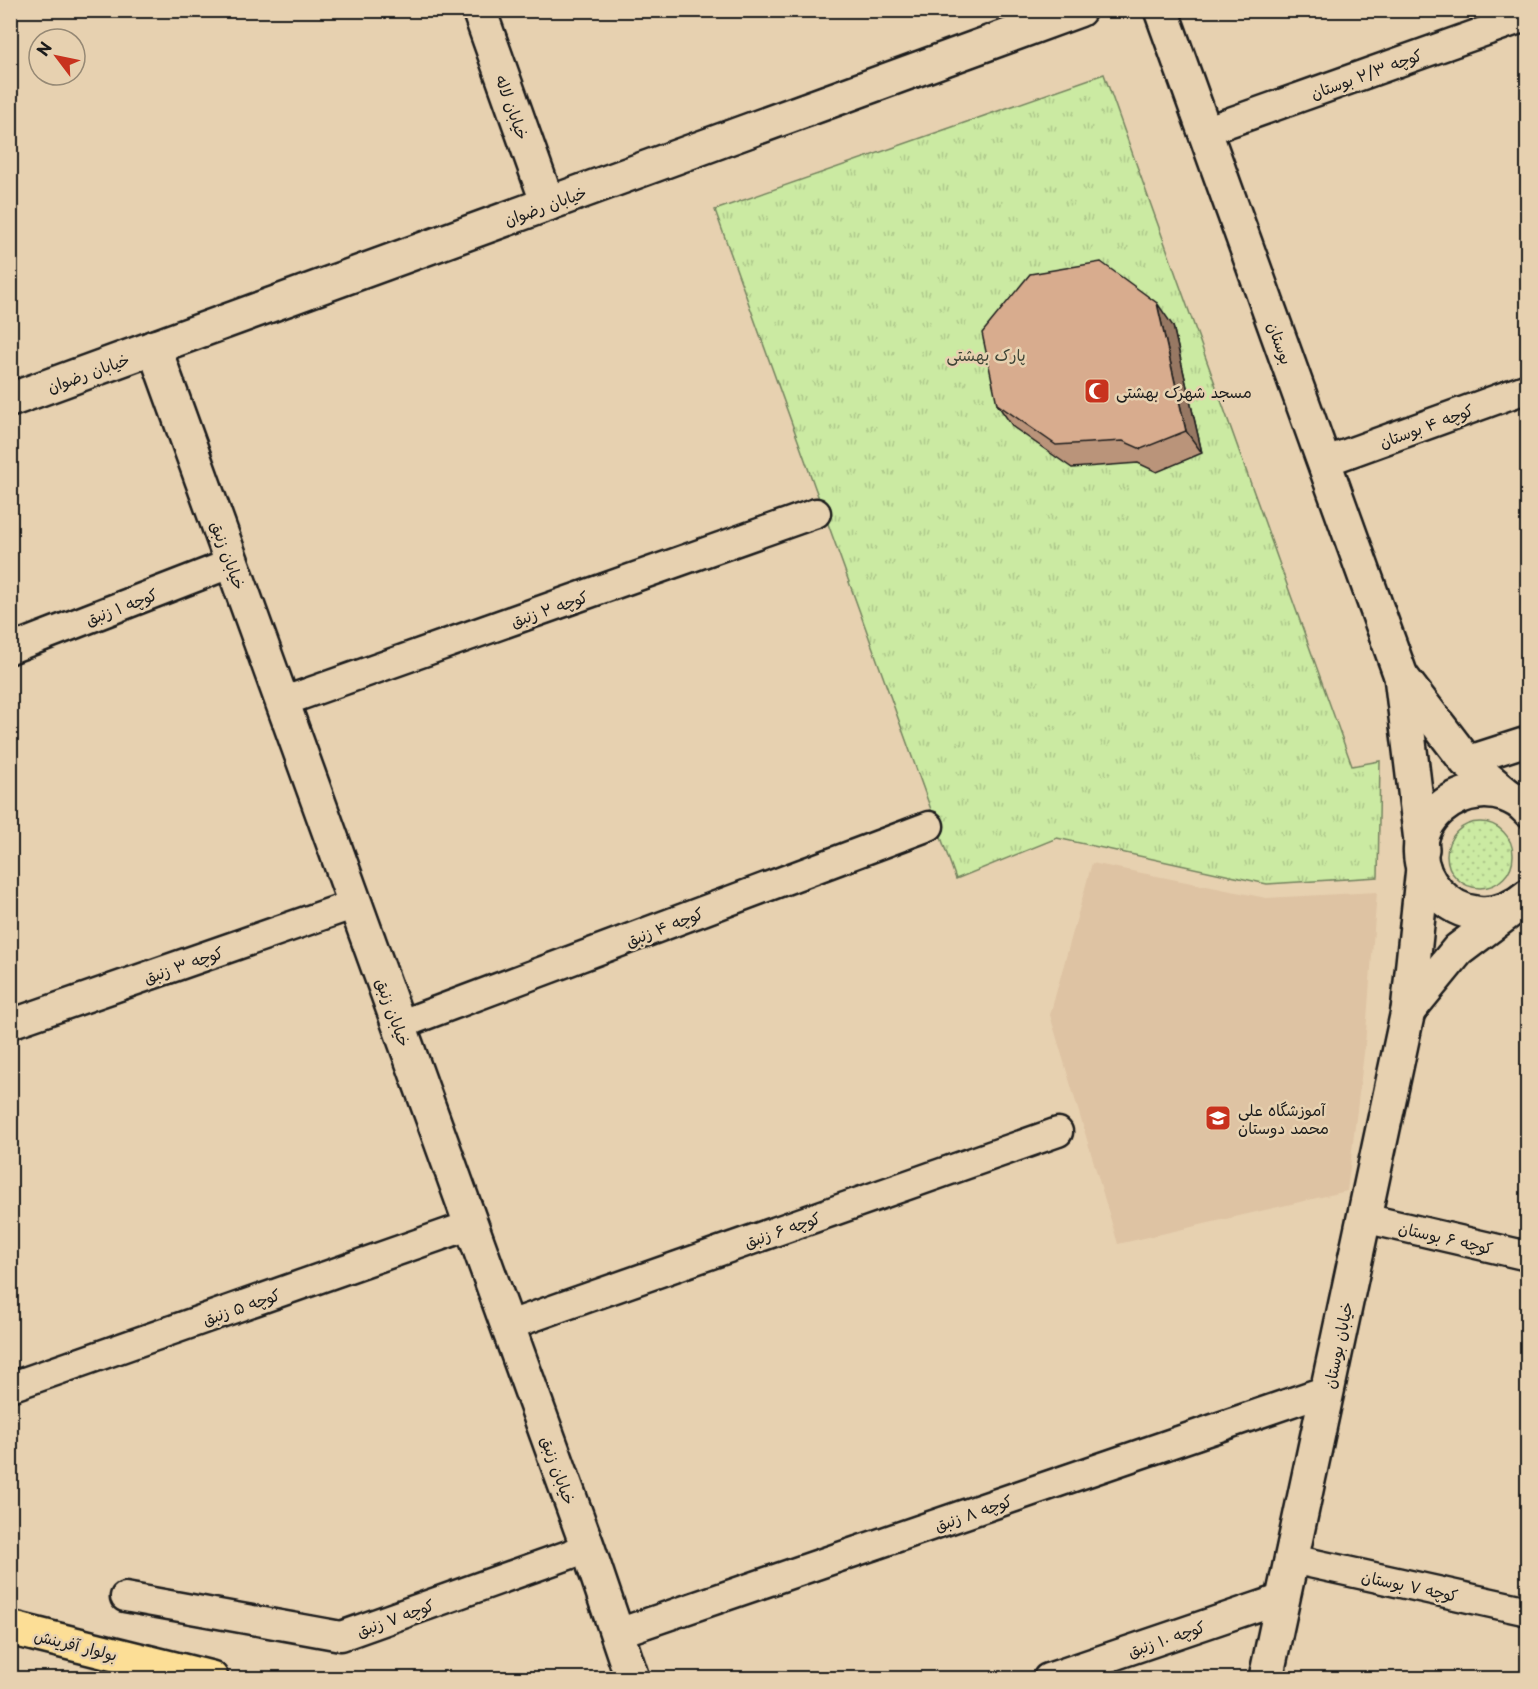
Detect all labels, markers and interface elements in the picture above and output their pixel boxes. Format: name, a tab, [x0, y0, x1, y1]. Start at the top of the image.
north arrow	[27, 27, 87, 87]
text: N	[30, 37, 57, 60]
street label: کوچه ۲/۳ بوستان	[1307, 42, 1425, 104]
street label: خیابان لاله	[490, 71, 536, 143]
street label: خیابان رضوان	[501, 179, 589, 231]
street label: بوستان	[1262, 318, 1300, 368]
park label: پارک بهشتی	[946, 342, 1026, 366]
street label: خیابان رضوان	[44, 346, 132, 398]
mosque icon: مسجد شهرک بهشتی	[1082, 376, 1112, 406]
place label: مسجد شهرک بهشتی	[1116, 379, 1252, 403]
street label: کوچه ۴ بوستان	[1376, 397, 1477, 453]
street label: خیابان زنبق	[206, 517, 252, 593]
street label: کوچه ۱ زنبق	[81, 581, 161, 631]
street label: کوچه ۲ زنبق	[507, 584, 591, 632]
street label: کوچه ۴ زنبق	[622, 900, 707, 952]
street label: کوچه ۳ زنبق	[140, 939, 226, 989]
street label: خیابان زنبق	[371, 974, 417, 1050]
place label: آموزشگاه علی محمد دوستان	[1238, 1097, 1329, 1139]
school or university icon: آموزشگاه علی محمد دوستان	[1203, 1103, 1233, 1133]
street label: کوچه ۶ زنبق	[741, 1205, 824, 1253]
street label: کوچه ۶ بوستان	[1396, 1214, 1496, 1260]
street label: کوچه ۵ زنبق	[199, 1281, 283, 1330]
street label: خیابان بوستان	[1316, 1299, 1358, 1391]
street label: خیابان زنبق	[536, 1432, 582, 1508]
street label: کوچه ۸ زنبق	[931, 1487, 1015, 1537]
street label: کوچه ۷ بوستان	[1360, 1563, 1461, 1607]
street label: کوچه ۷ زنبق	[353, 1592, 437, 1642]
street label: کوچه ۱۰ زنبق	[1124, 1613, 1208, 1662]
street label: بولوار آفرینش	[32, 1622, 120, 1666]

